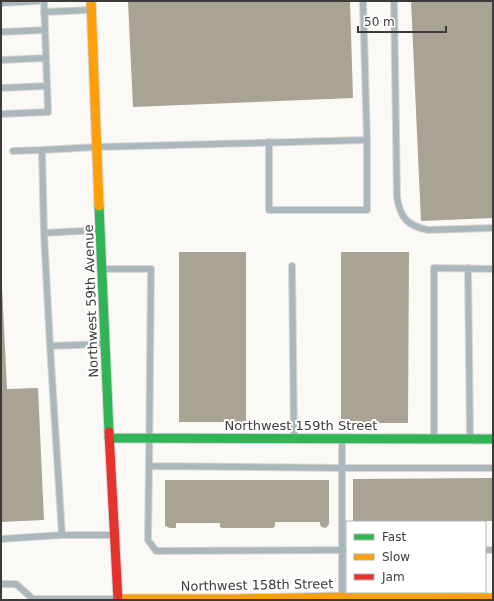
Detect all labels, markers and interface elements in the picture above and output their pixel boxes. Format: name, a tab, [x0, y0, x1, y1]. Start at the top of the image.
scale bar	[358, 8, 446, 34]
text: 50 m	[364, 15, 395, 29]
street label: Northwest 59th Avenue	[81, 224, 101, 378]
street label: Northwest 159th Street	[225, 418, 377, 433]
legend	[346, 521, 486, 593]
text: Fast	[382, 530, 406, 544]
text: Slow	[382, 550, 410, 564]
text: Jam	[381, 570, 405, 584]
street label: Northwest 158th Street	[180, 576, 334, 594]

